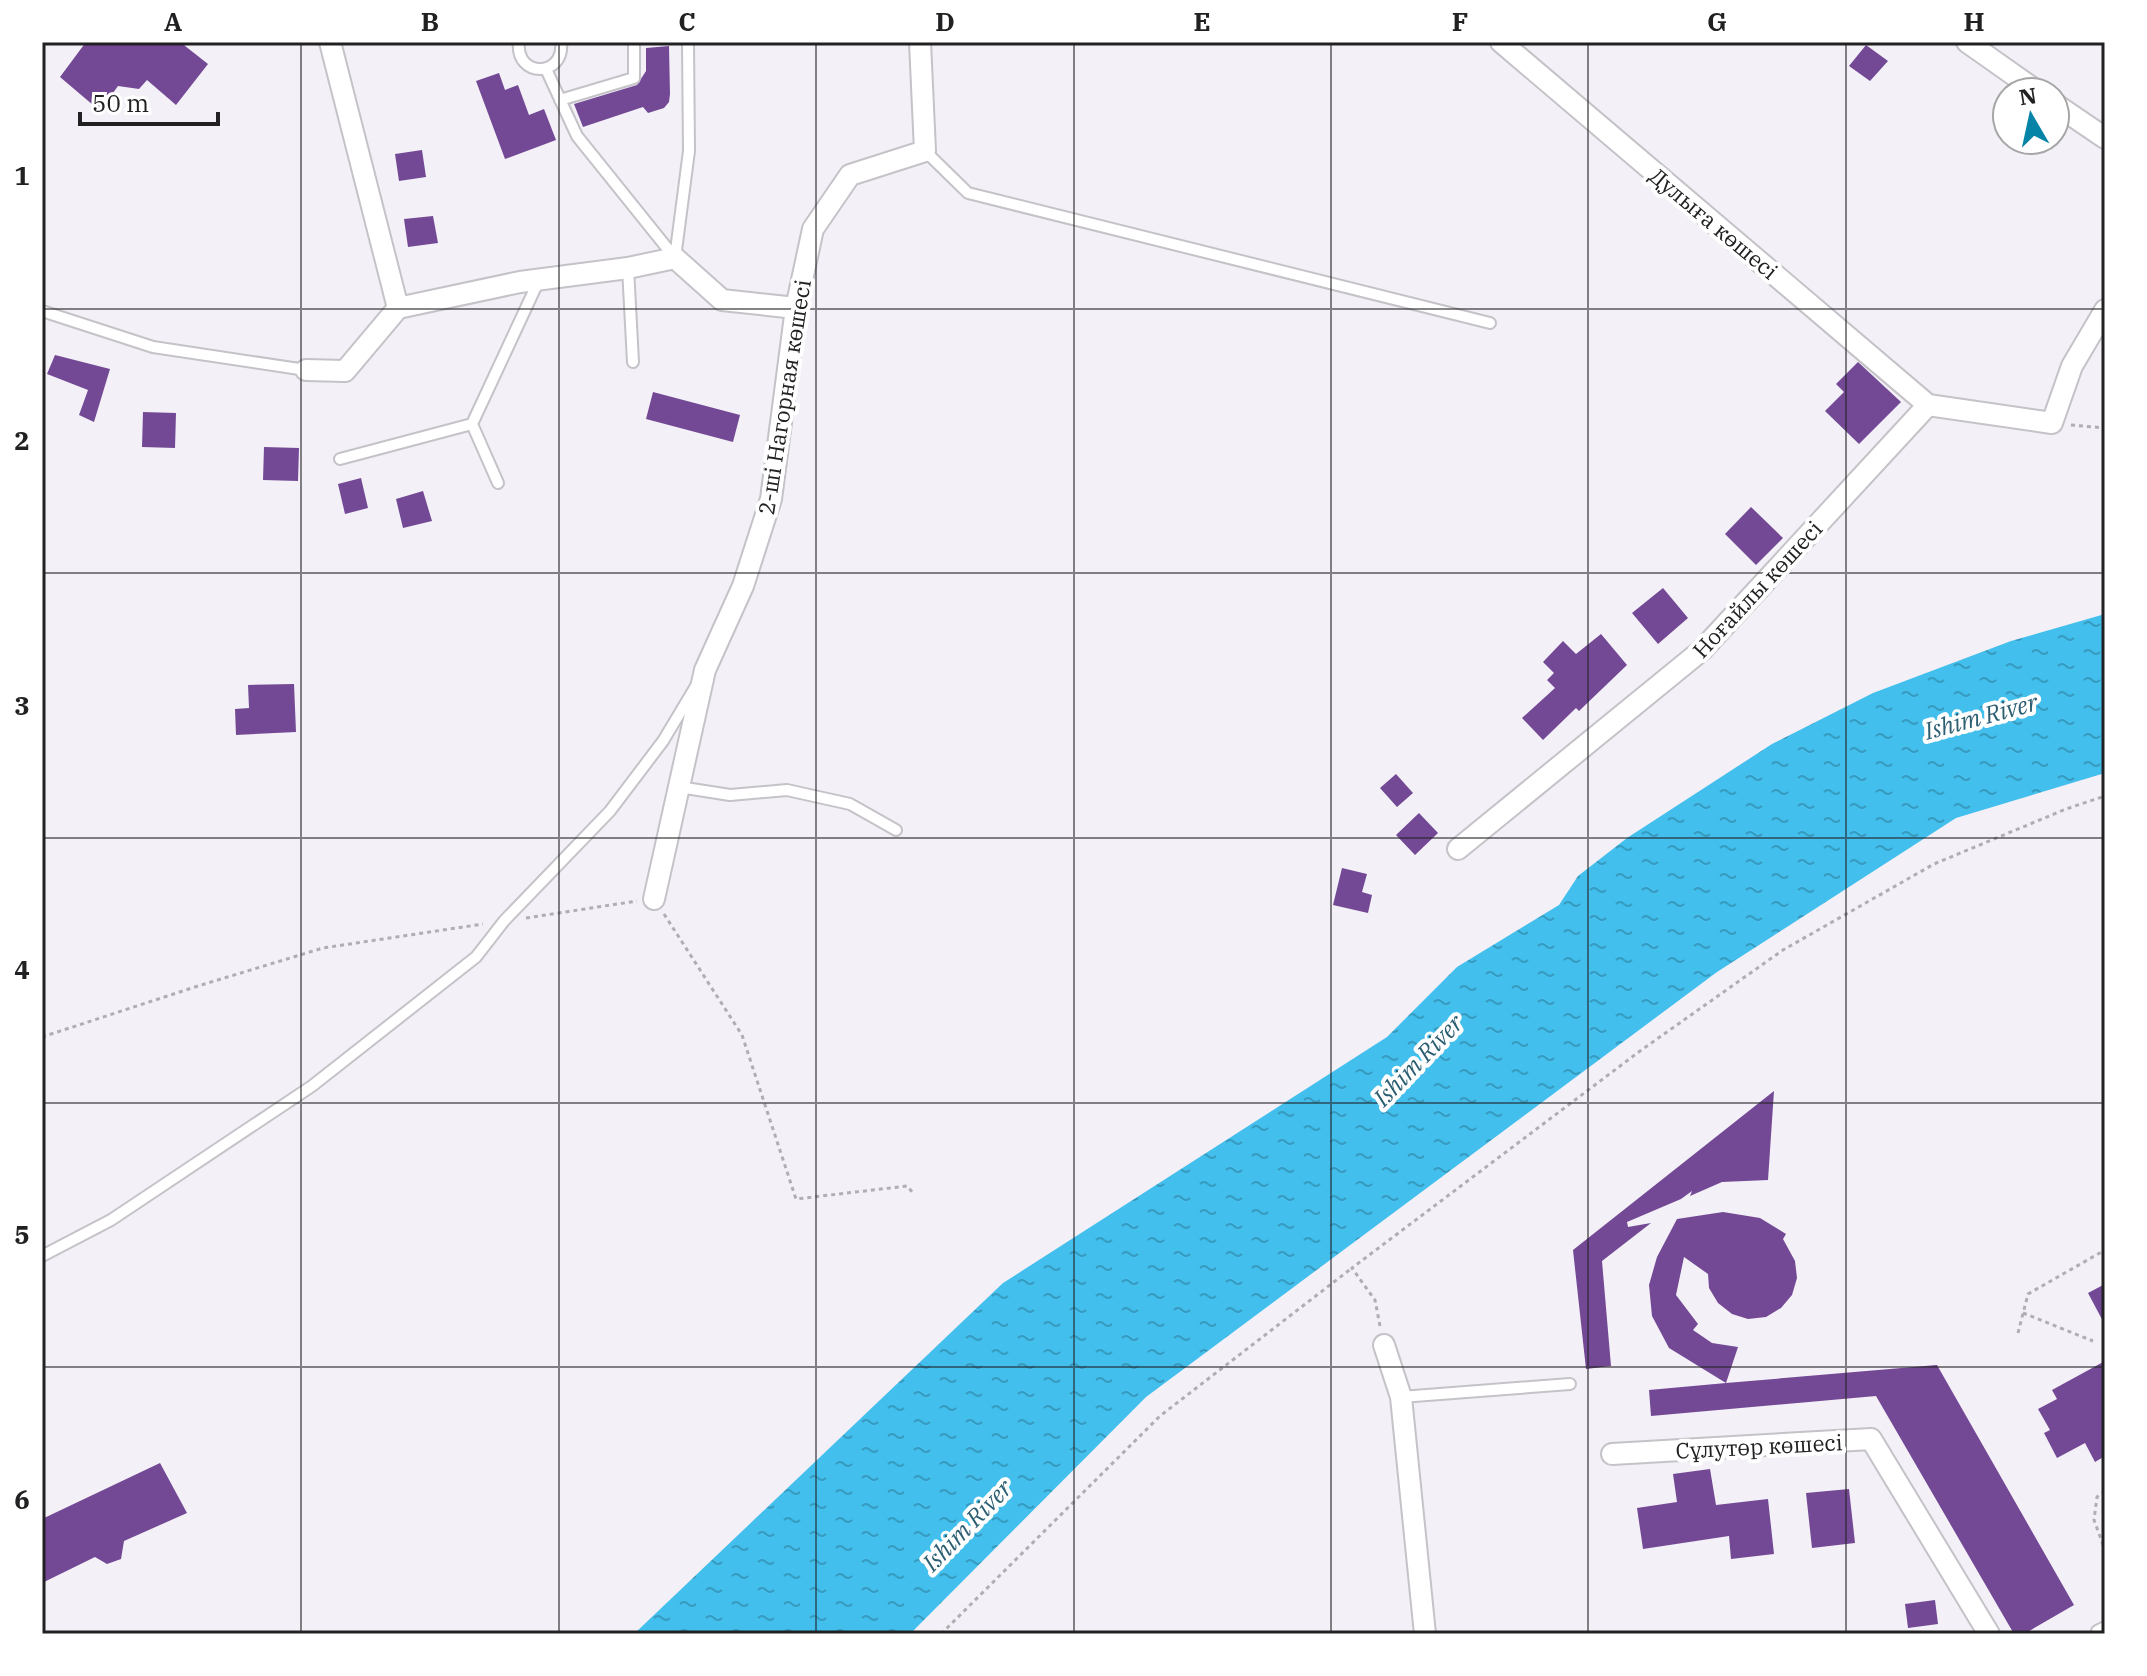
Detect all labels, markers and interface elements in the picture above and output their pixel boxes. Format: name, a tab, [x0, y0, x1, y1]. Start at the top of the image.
text: A	[164, 4, 182, 38]
text: B	[421, 4, 439, 38]
text: C	[678, 4, 696, 38]
text: D	[935, 4, 955, 38]
text: E	[1193, 4, 1211, 38]
text: F	[1452, 4, 1468, 38]
text: G	[1707, 4, 1727, 38]
text: H	[1963, 4, 1985, 38]
scale bar	[80, 76, 218, 126]
north arrow	[1991, 76, 2071, 156]
text: N	[2017, 80, 2039, 111]
text: 50 m	[92, 87, 149, 119]
text: 1	[14, 158, 30, 192]
street label: Дулыға көшесі	[1644, 161, 1784, 285]
street label: 2-ші Нагорная көшесі	[751, 277, 817, 517]
text: 2	[14, 423, 30, 457]
street label: Ноғайлы көшесі	[1686, 514, 1828, 664]
water label: Ishim River	[1920, 685, 2043, 747]
text: 3	[14, 688, 30, 722]
text: 4	[14, 952, 30, 986]
water label: Ishim River	[1365, 1006, 1471, 1114]
text: 5	[14, 1217, 30, 1251]
street label: Сұлутөр көшесі	[1675, 1427, 1843, 1465]
water label: Ishim River	[914, 1471, 1020, 1579]
text: 6	[14, 1482, 30, 1516]

